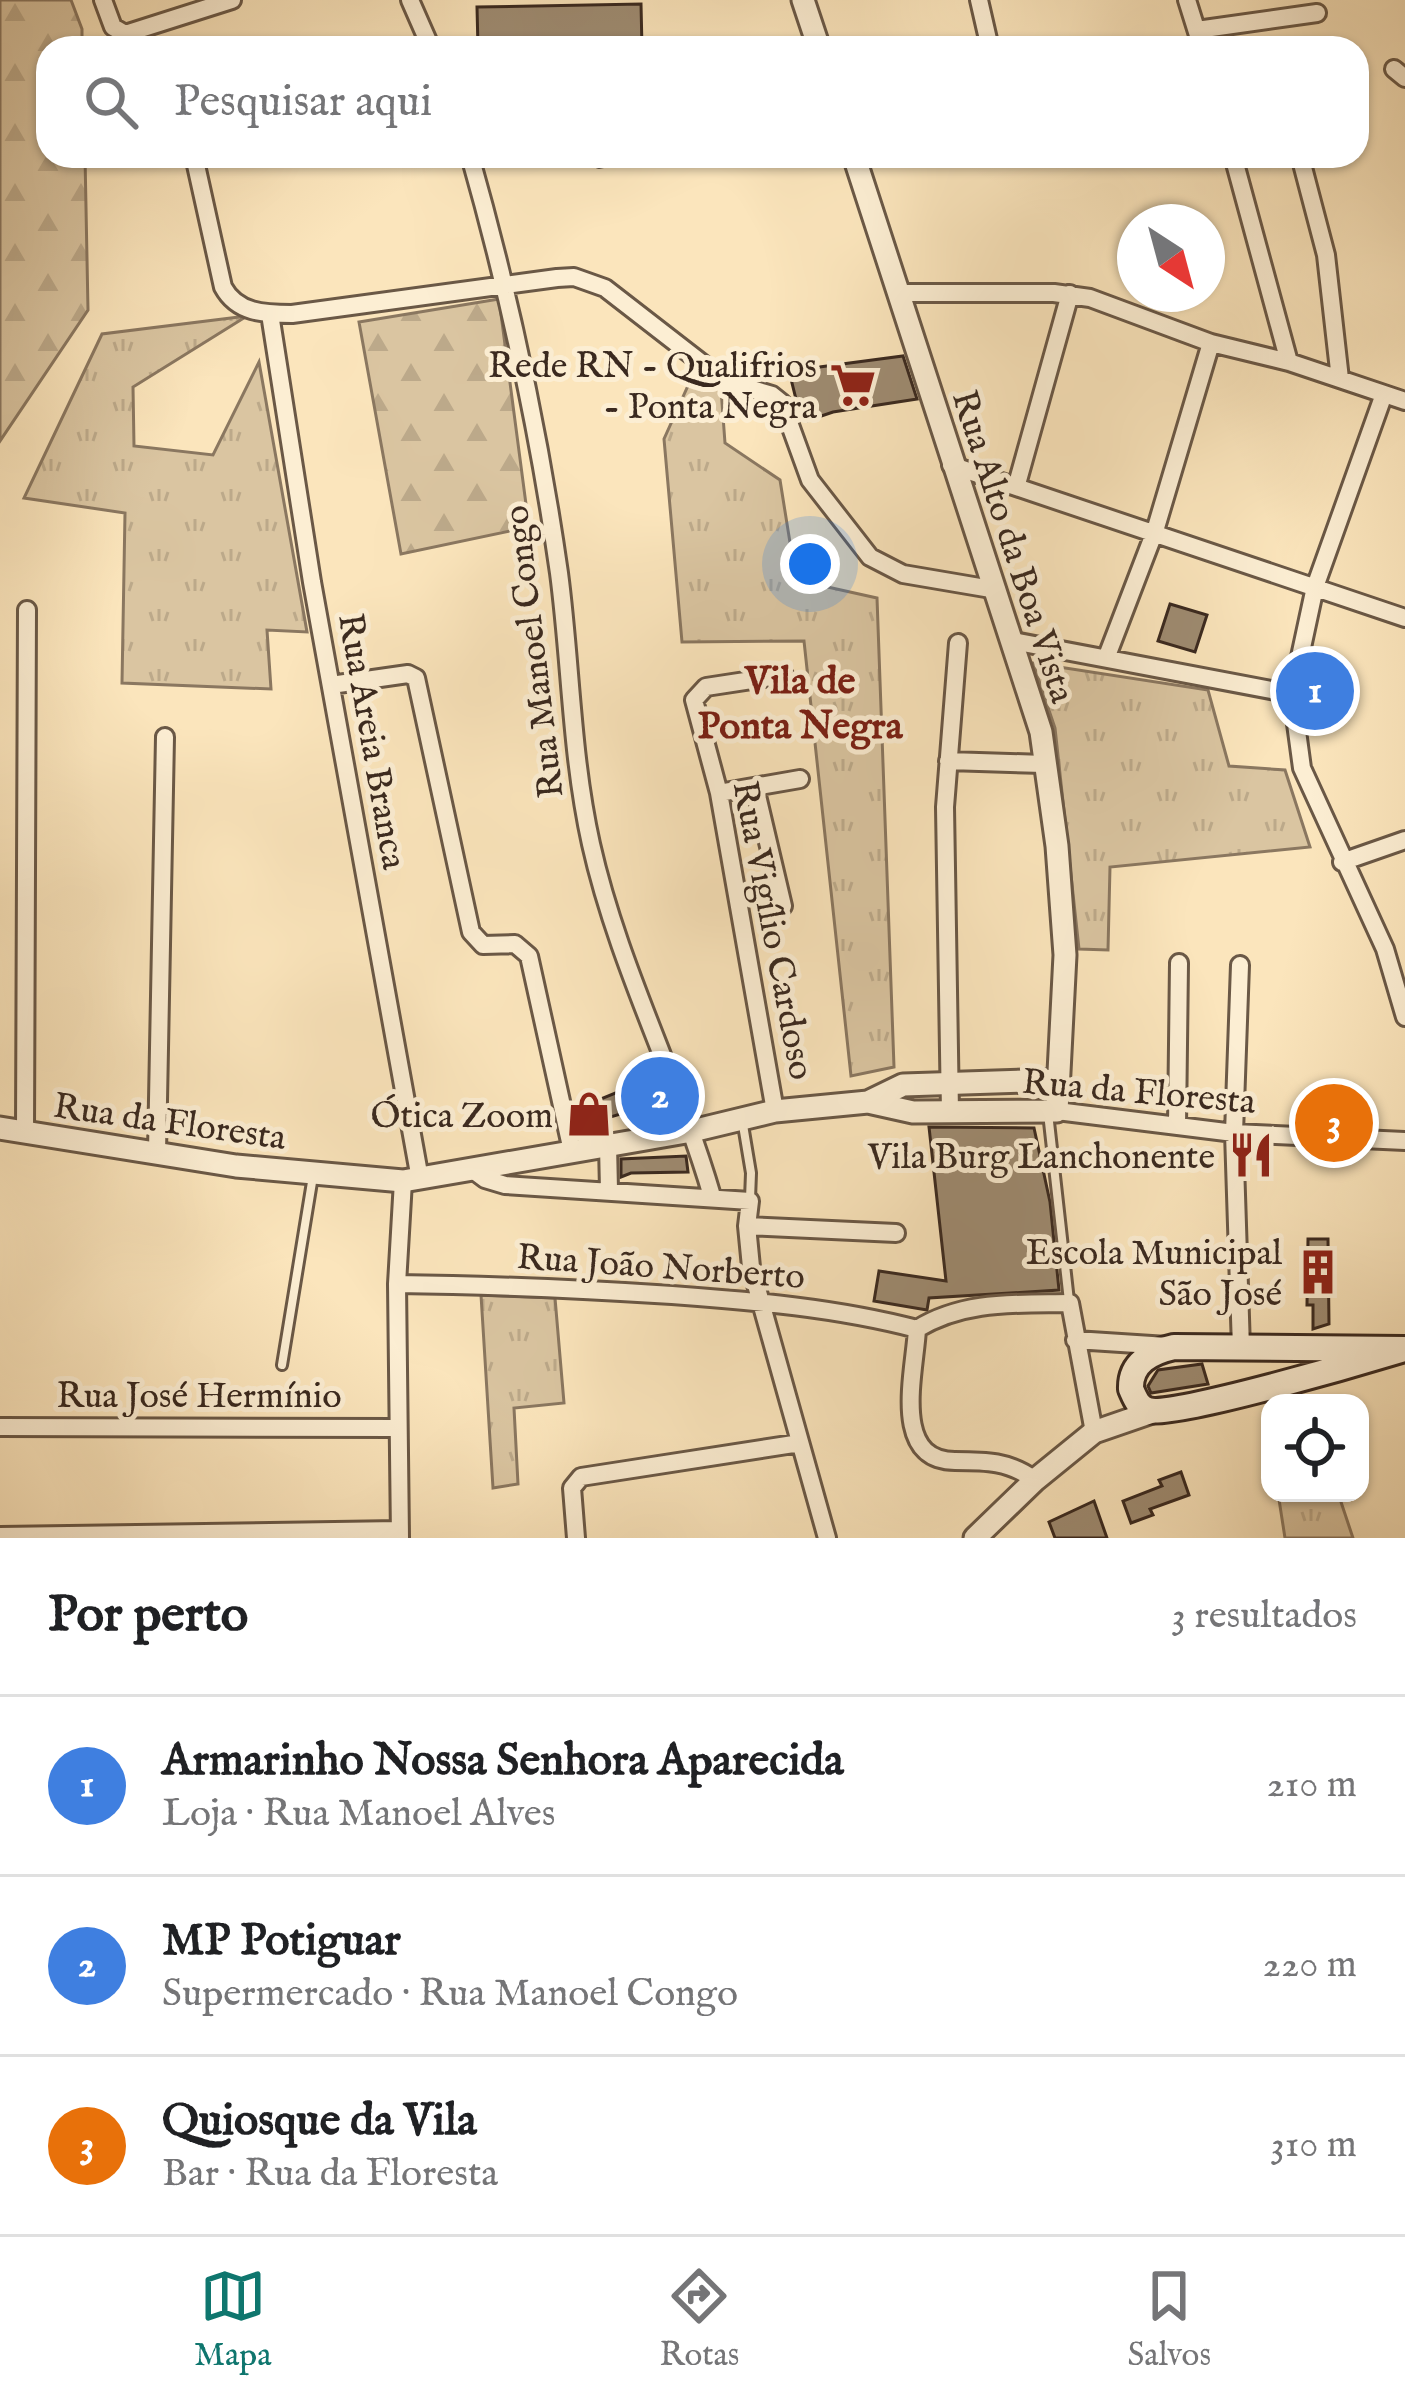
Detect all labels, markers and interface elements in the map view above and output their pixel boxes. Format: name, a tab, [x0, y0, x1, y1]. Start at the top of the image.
search box	[36, 36, 1369, 168]
icon: search	[78, 69, 144, 135]
text: Pesquisar aqui	[174, 74, 432, 131]
north arrow	[1117, 204, 1225, 312]
place label: Rede RN - Qualifrios - Ponta Negra	[488, 344, 817, 431]
supermarket icon: Rede RN - Qualifrios - Ponta Negra	[828, 360, 878, 410]
street label: Rua Alto da Boa Vista	[940, 385, 1085, 709]
street label: Rua Manoel Congo	[494, 503, 576, 801]
your location	[780, 534, 840, 594]
street label: Rua Areia Branca	[326, 610, 416, 874]
pin: 1	[1276, 646, 1354, 736]
district label: Vila de Ponta Negra	[697, 658, 904, 752]
street label: Rua Vigílio Cardoso	[721, 777, 824, 1084]
pin: 2	[621, 1051, 699, 1141]
street label: Rua da Floresta	[1020, 1060, 1258, 1126]
pin: 3	[1295, 1078, 1373, 1168]
street label: Rua da Floresta	[51, 1084, 289, 1162]
shop icon: Ótica Zoom	[564, 1089, 614, 1139]
place label: Ótica Zoom	[371, 1094, 553, 1140]
restaurant icon: Vila Burg Lanchonente	[1226, 1130, 1276, 1180]
place label: Vila Burg Lanchonente	[867, 1135, 1215, 1181]
place label: Escola Municipal São José	[1026, 1231, 1282, 1318]
street label: Rua João Norberto	[515, 1235, 806, 1301]
building icon: Escola Municipal São José	[1293, 1247, 1343, 1297]
street label: Rua José Hermínio	[56, 1374, 342, 1420]
map controls	[1261, 1394, 1369, 1502]
button: locate	[1261, 1394, 1369, 1502]
text: Por perto	[48, 1584, 248, 1649]
text: 3 resultados	[1171, 1592, 1357, 1641]
text: Armarinho Nossa Senhora Aparecida	[162, 1733, 844, 1790]
text: 1	[80, 1761, 94, 1810]
text: 210 m	[1267, 1761, 1357, 1810]
text: Loja · Rua Manoel Alves	[162, 1790, 556, 1839]
text: MP Potiguar	[162, 1913, 401, 1970]
text: 2	[78, 1941, 96, 1990]
text: 220 m	[1263, 1941, 1357, 1990]
text: Supermercado · Rua Manoel Congo	[162, 1970, 738, 2019]
text: Quiosque da Vila	[162, 2093, 477, 2150]
text: 3	[80, 2121, 94, 2170]
text: 310 m	[1270, 2121, 1357, 2170]
text: Bar · Rua da Floresta	[162, 2150, 498, 2199]
tab: Mapa	[194, 2263, 271, 2377]
tab: Rotas	[660, 2263, 739, 2377]
tab: Salvos	[1127, 2263, 1211, 2377]

